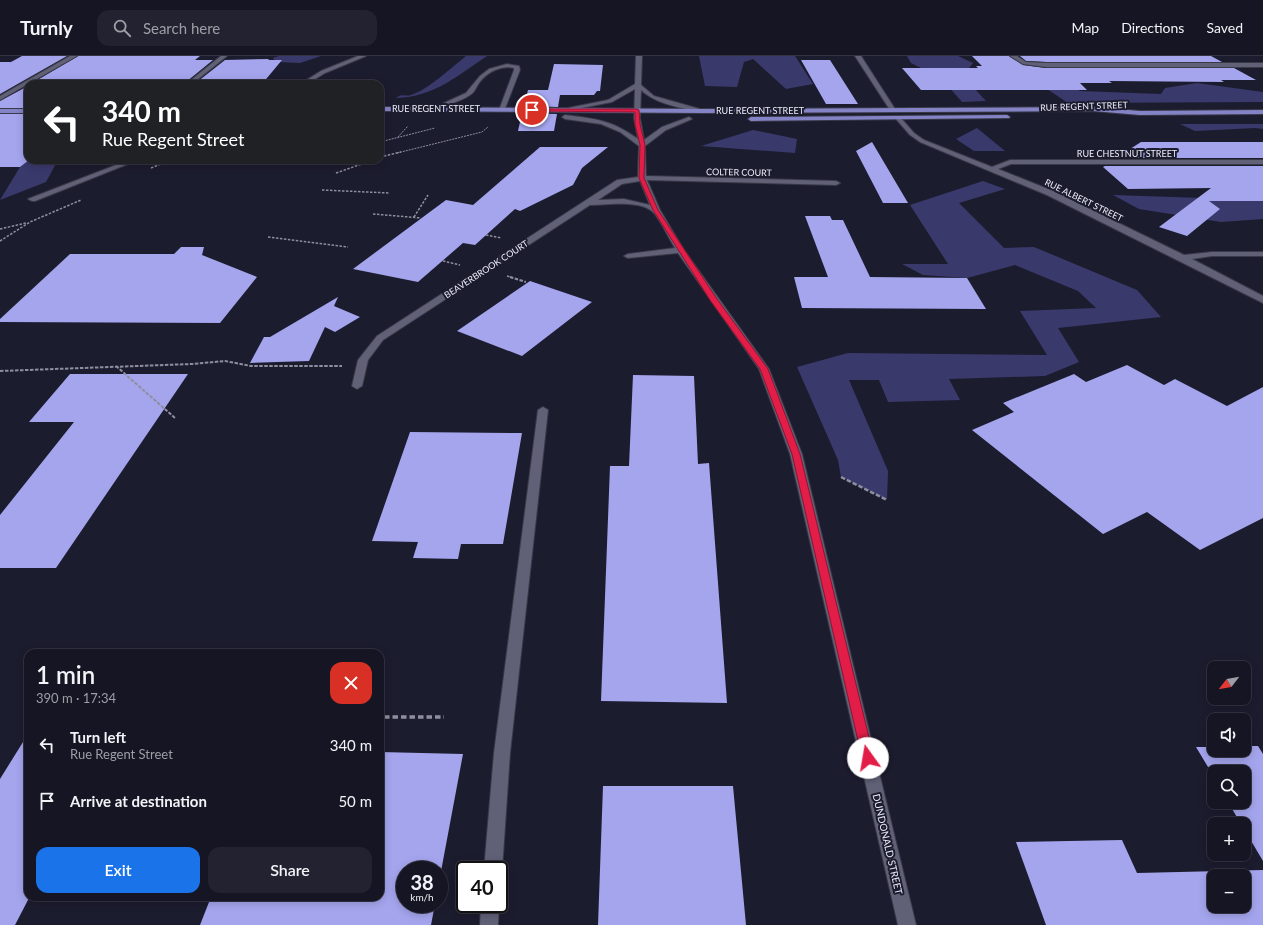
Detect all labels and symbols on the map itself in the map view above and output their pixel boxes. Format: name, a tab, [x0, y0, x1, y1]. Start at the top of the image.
pin	[515, 93, 549, 127]
street label: RUE REGENT STREET	[1040, 99, 1129, 113]
street label: RUE REGENT STREET	[392, 103, 481, 114]
street label: RUE REGENT STREET	[716, 105, 805, 116]
street label: RUE CHESTNUT STREET	[1077, 148, 1178, 159]
street label: COLTER COURT	[706, 166, 773, 178]
street label: RUE ALBERT STREET	[1043, 176, 1125, 224]
street label: BEAVERBROOK COURT	[442, 237, 531, 300]
north arrow	[1207, 661, 1251, 705]
position arrow	[847, 737, 889, 779]
street label: DUNDONALD STREET	[871, 792, 905, 896]
speed limit sign: 40	[456, 861, 508, 913]

